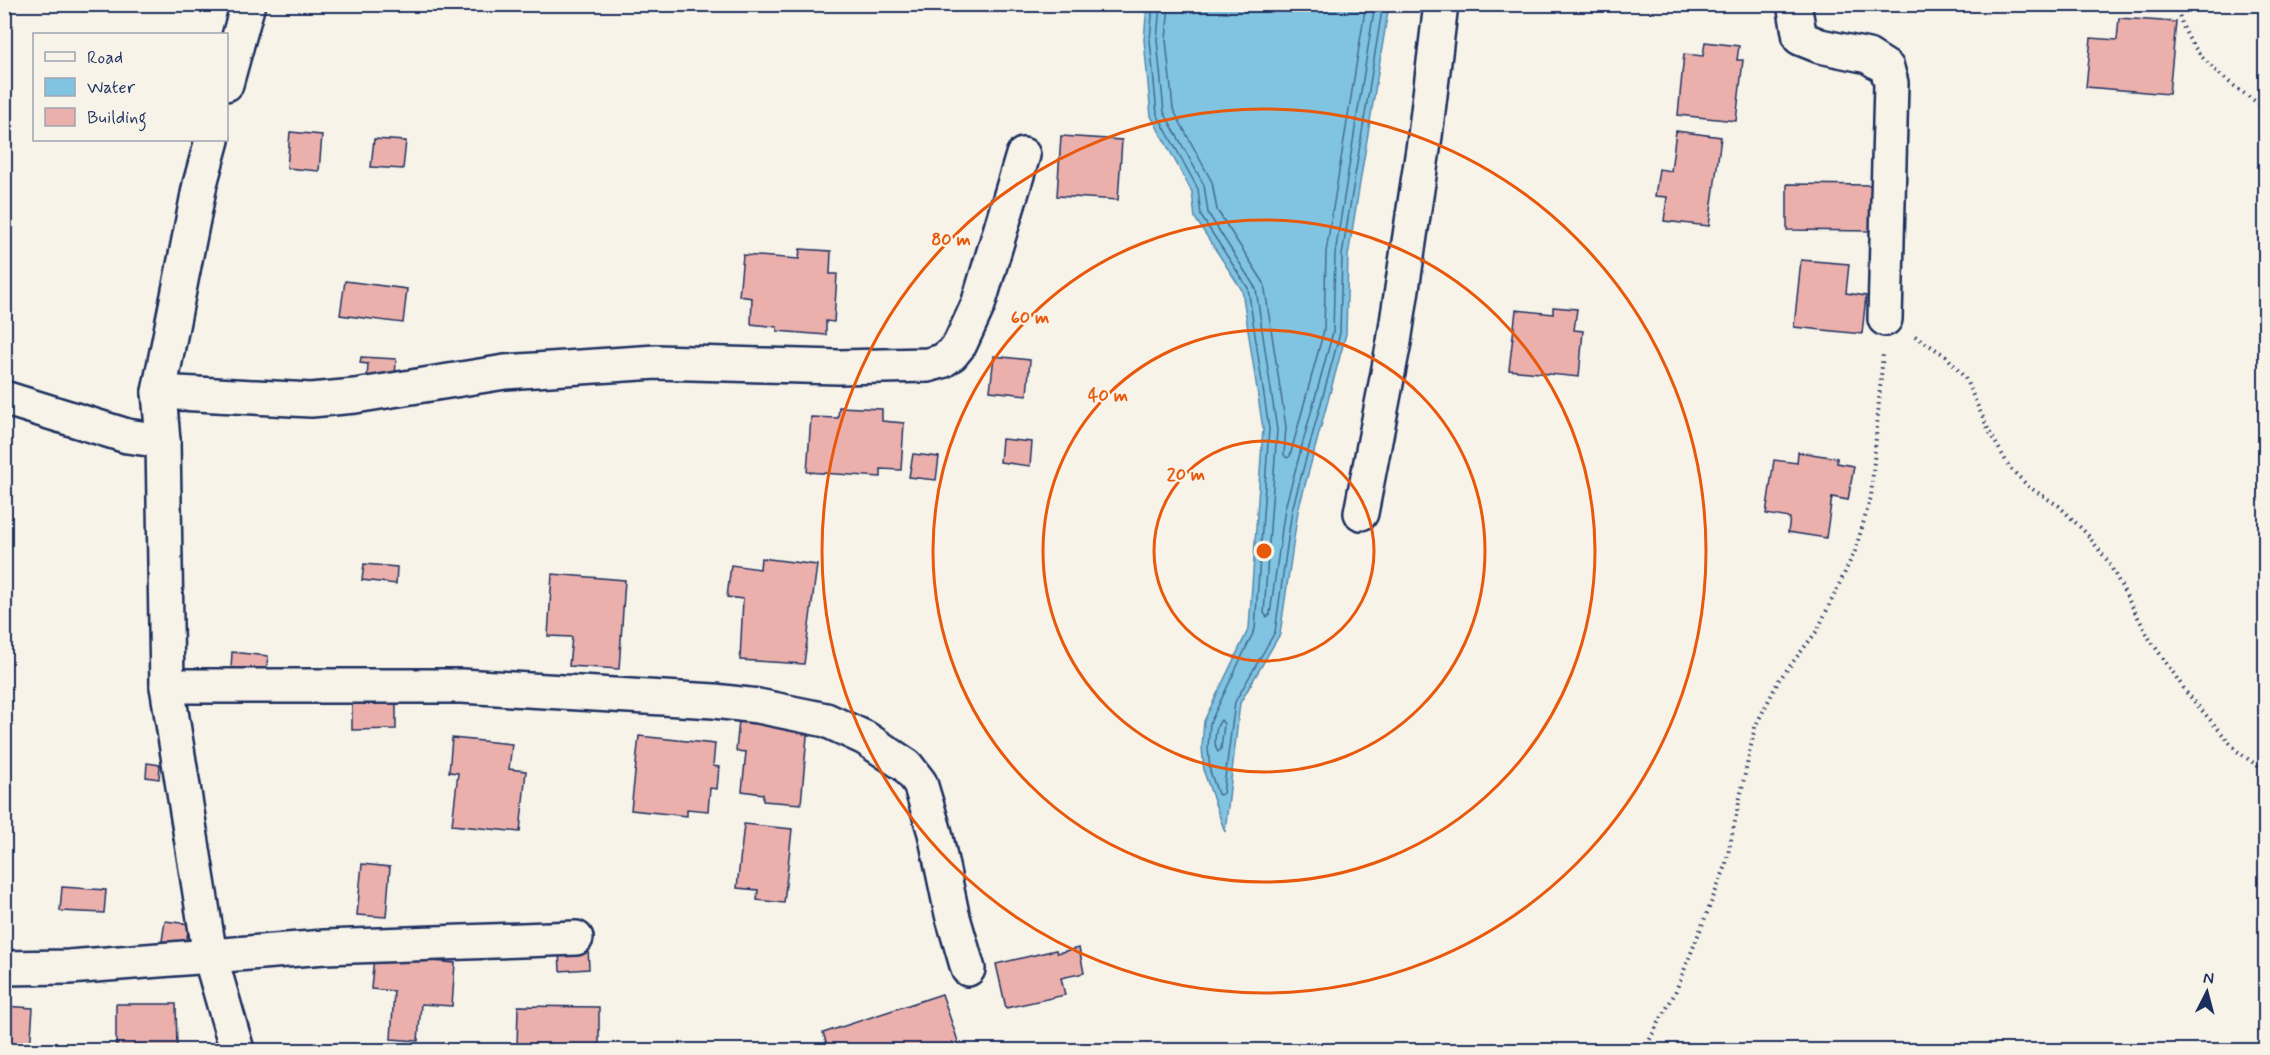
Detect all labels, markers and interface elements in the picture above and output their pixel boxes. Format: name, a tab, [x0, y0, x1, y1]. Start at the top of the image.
legend	[33, 33, 228, 141]
text: Road	[87, 46, 123, 70]
text: Water	[87, 76, 136, 100]
text: Building	[87, 106, 147, 132]
text: 80 m	[931, 228, 971, 252]
text: 60 m	[1011, 306, 1049, 330]
text: 40 m	[1088, 384, 1128, 408]
text: 20 m	[1167, 463, 1205, 487]
centre of rings	[1254, 541, 1274, 561]
north arrow	[2177, 962, 2237, 1022]
text: N	[2202, 968, 2215, 990]

